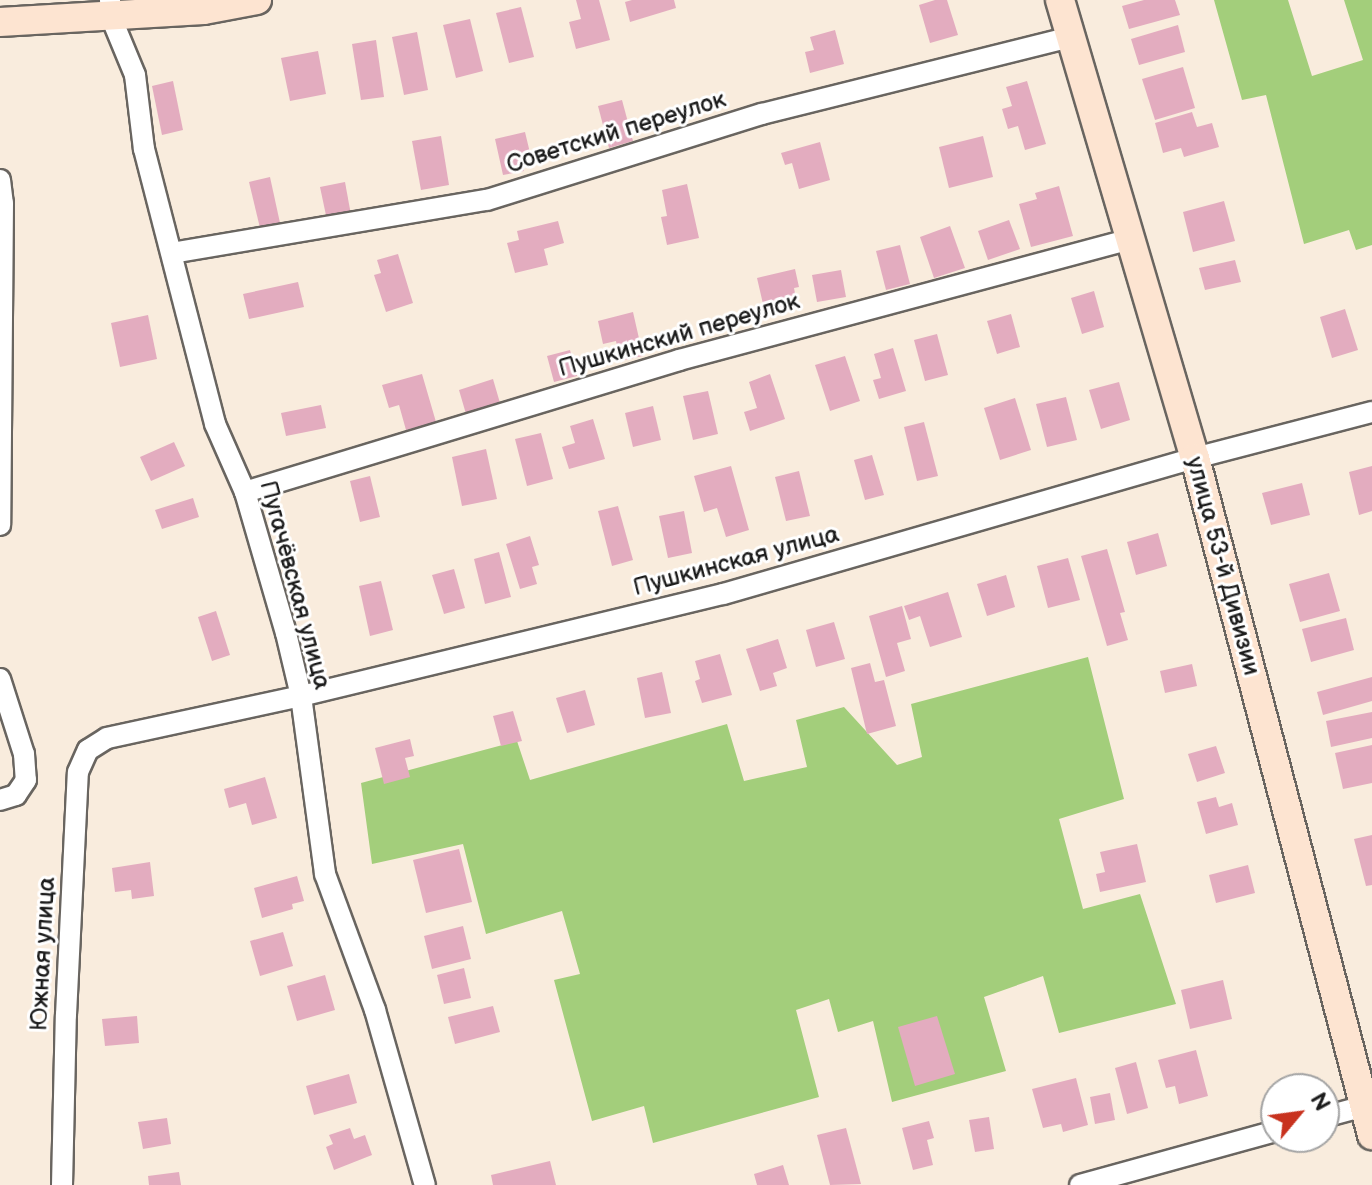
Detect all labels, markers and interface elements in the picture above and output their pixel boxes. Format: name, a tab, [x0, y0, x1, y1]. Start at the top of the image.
street label: Советский переулок	[503, 85, 729, 179]
street label: Пушкинский переулок	[555, 287, 803, 383]
street label: улица 53-й Дивизии	[1180, 454, 1266, 678]
street label: Пугачёвская улица	[253, 478, 337, 692]
street label: Пушкинская улица	[630, 520, 842, 602]
street label: Южная улица	[25, 876, 61, 1032]
north arrow	[1260, 1073, 1340, 1153]
text: N	[1304, 1088, 1335, 1116]

